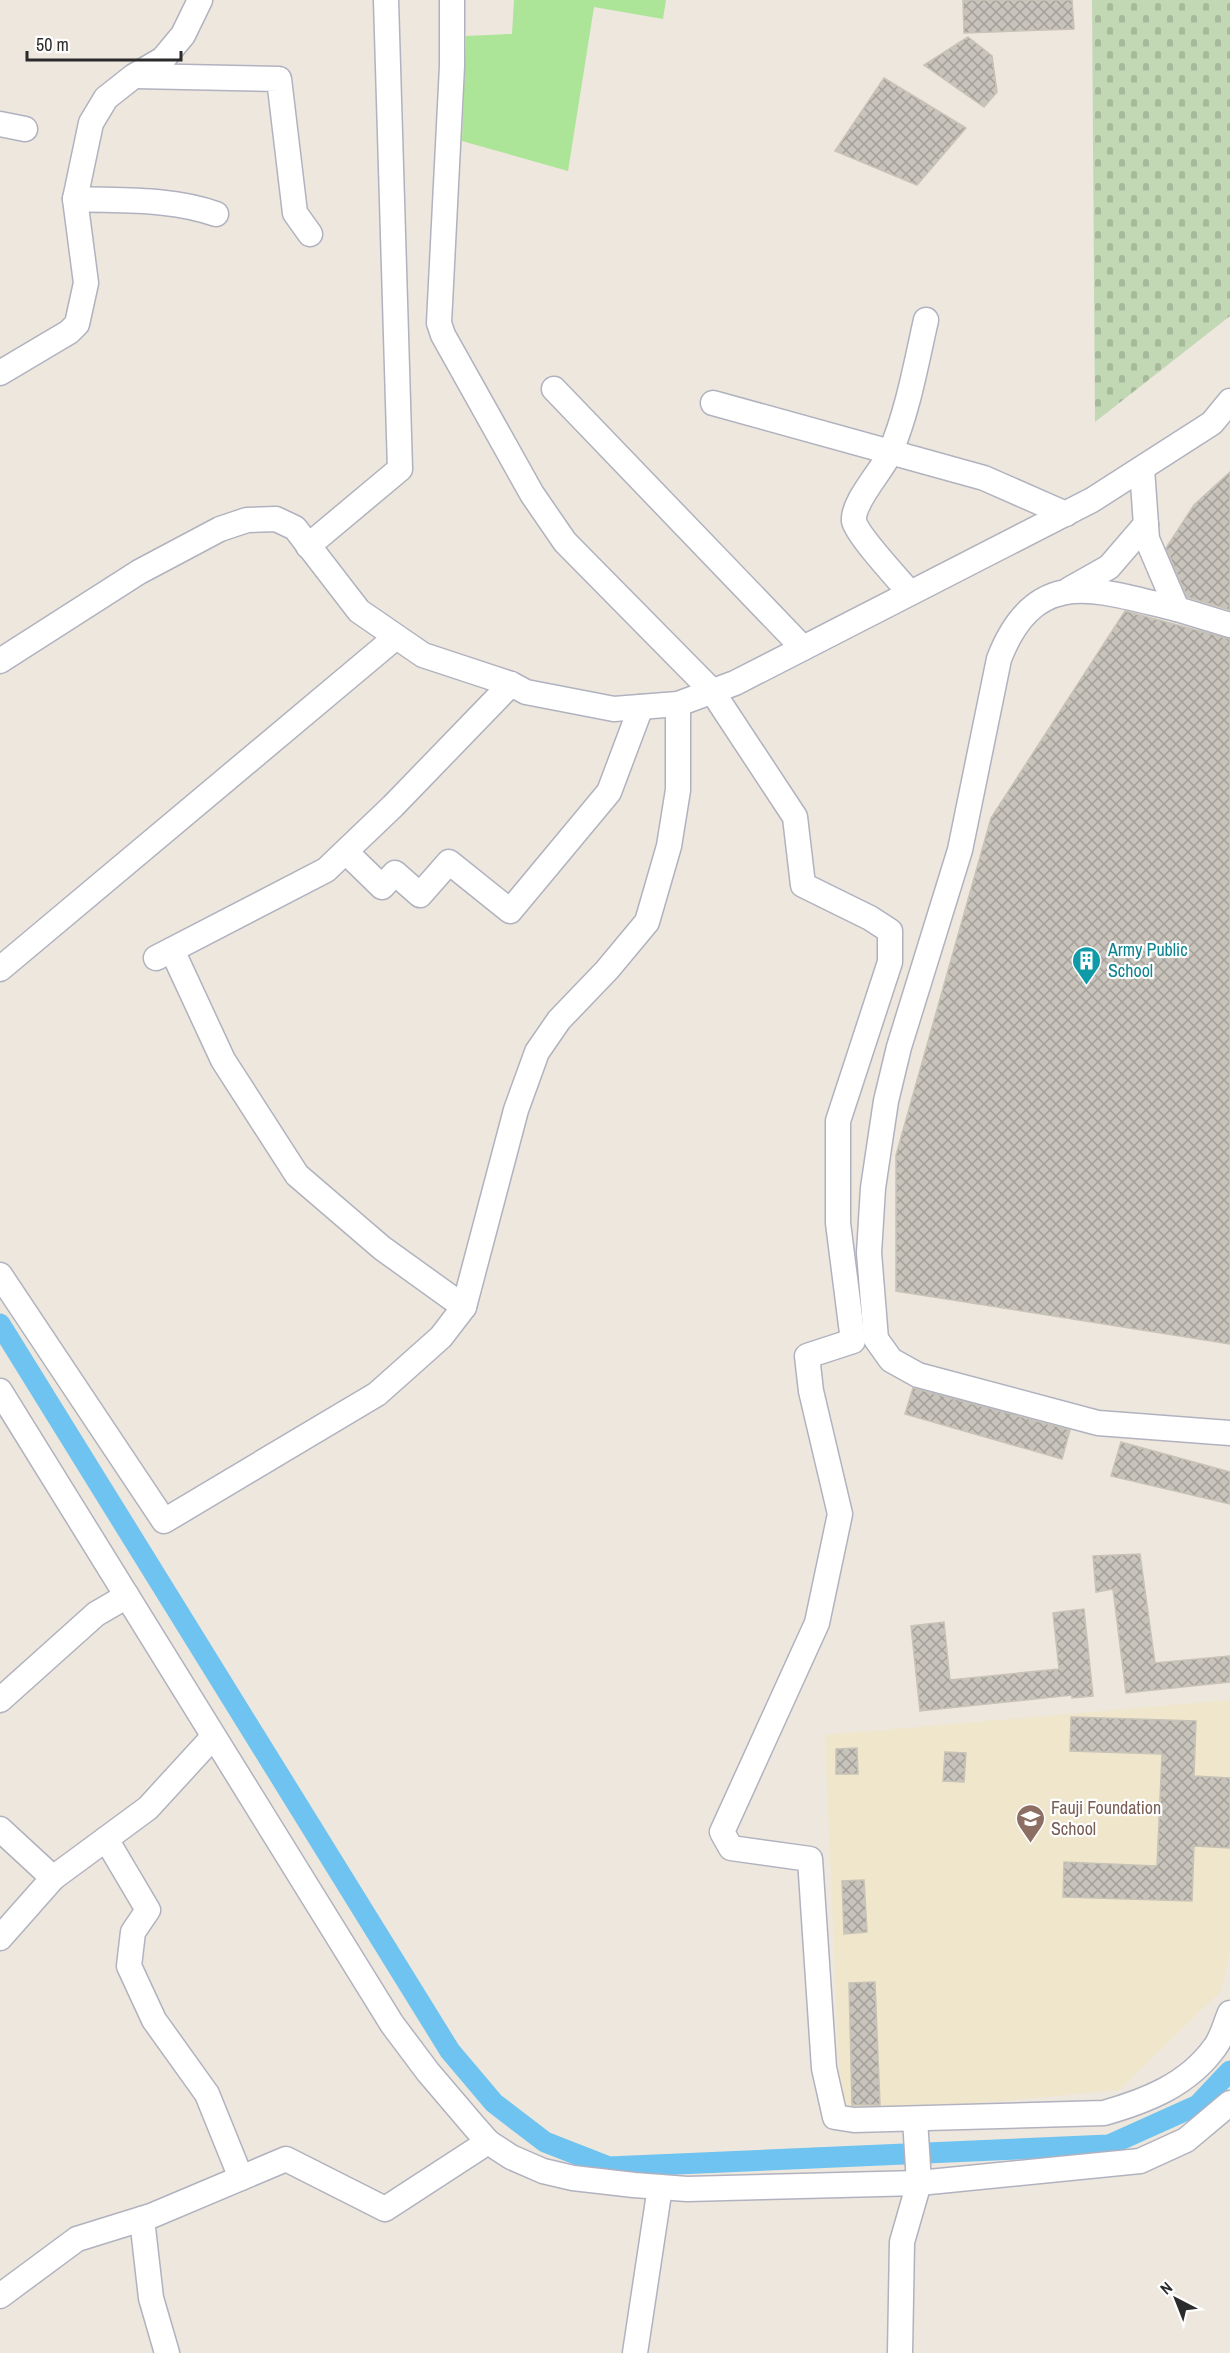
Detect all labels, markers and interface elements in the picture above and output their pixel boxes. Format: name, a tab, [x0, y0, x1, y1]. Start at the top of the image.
scale bar	[27, 24, 182, 62]
text: 50 m	[36, 32, 69, 57]
place label: Army Public School	[1107, 937, 1188, 983]
building icon: Army Public School	[1071, 944, 1103, 986]
place label: Fauji Foundation School	[1051, 1795, 1161, 1841]
school or university icon: Fauji Foundation School	[1014, 1802, 1046, 1844]
north arrow	[1146, 2269, 1206, 2329]
text: N	[1155, 2277, 1177, 2299]

